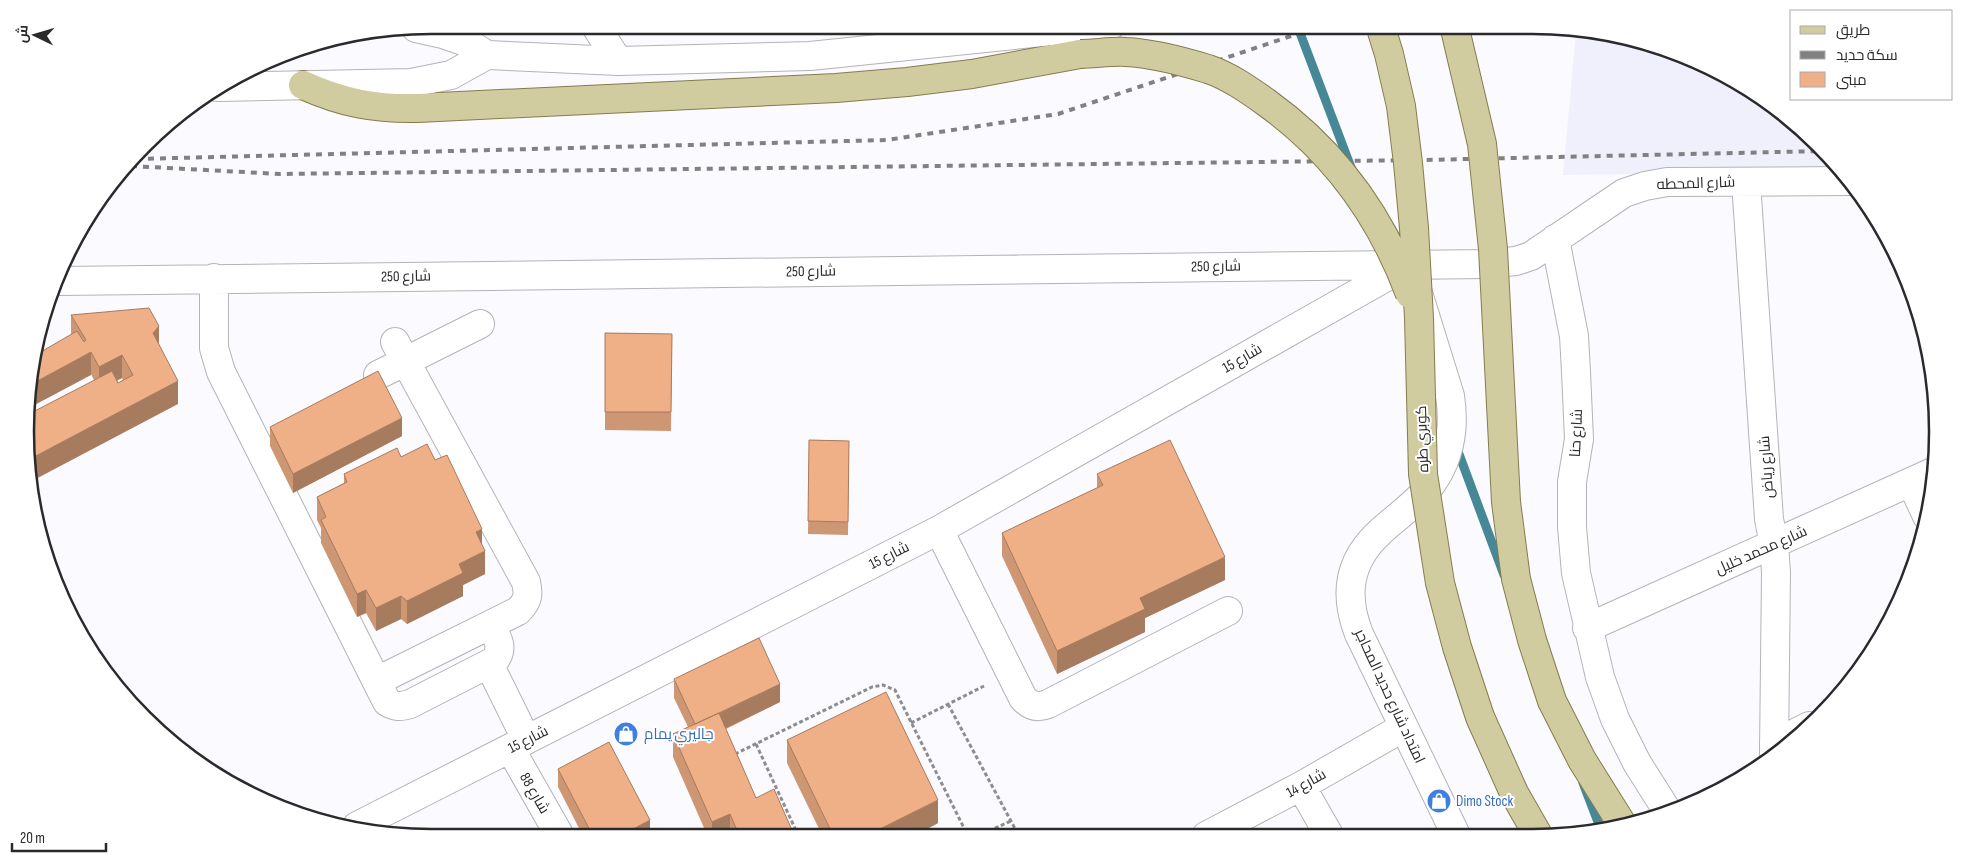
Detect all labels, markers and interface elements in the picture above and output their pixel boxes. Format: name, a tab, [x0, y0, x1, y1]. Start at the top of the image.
north arrow	[10, 10, 60, 60]
legend	[1790, 10, 1953, 100]
text: طريق	[1836, 21, 1870, 40]
text: ش	[13, 24, 32, 44]
text: سكة حديد	[1836, 46, 1898, 65]
text: مبنى	[1836, 71, 1867, 90]
street label: شارع المحطه	[1656, 173, 1736, 195]
street label: شارع 250	[1191, 257, 1241, 277]
street label: شارع 250	[786, 262, 836, 282]
street label: شارع 250	[381, 267, 431, 287]
street label: شارع 15	[1219, 340, 1266, 378]
street label: كوبري طره	[1412, 405, 1435, 473]
street label: شارع حنا	[1566, 408, 1588, 458]
street label: شارع رياض	[1755, 435, 1779, 499]
street label: شارع محمد خليل	[1712, 522, 1810, 580]
street label: شارع 15	[866, 537, 913, 574]
street label: امتداد شارع حديد المحاجر	[1349, 625, 1429, 767]
street label: شارع 15	[505, 721, 552, 758]
shop icon: جاليري يمام	[613, 721, 639, 747]
place label: جاليري يمام	[644, 725, 714, 746]
street label: شارع 14	[1283, 765, 1330, 803]
street label: شارع 88	[514, 769, 554, 818]
shop icon: Dimo Stock	[1426, 788, 1452, 814]
place label: Dimo Stock	[1456, 792, 1514, 811]
scale bar	[12, 820, 106, 852]
text: 20 m	[20, 829, 45, 848]

